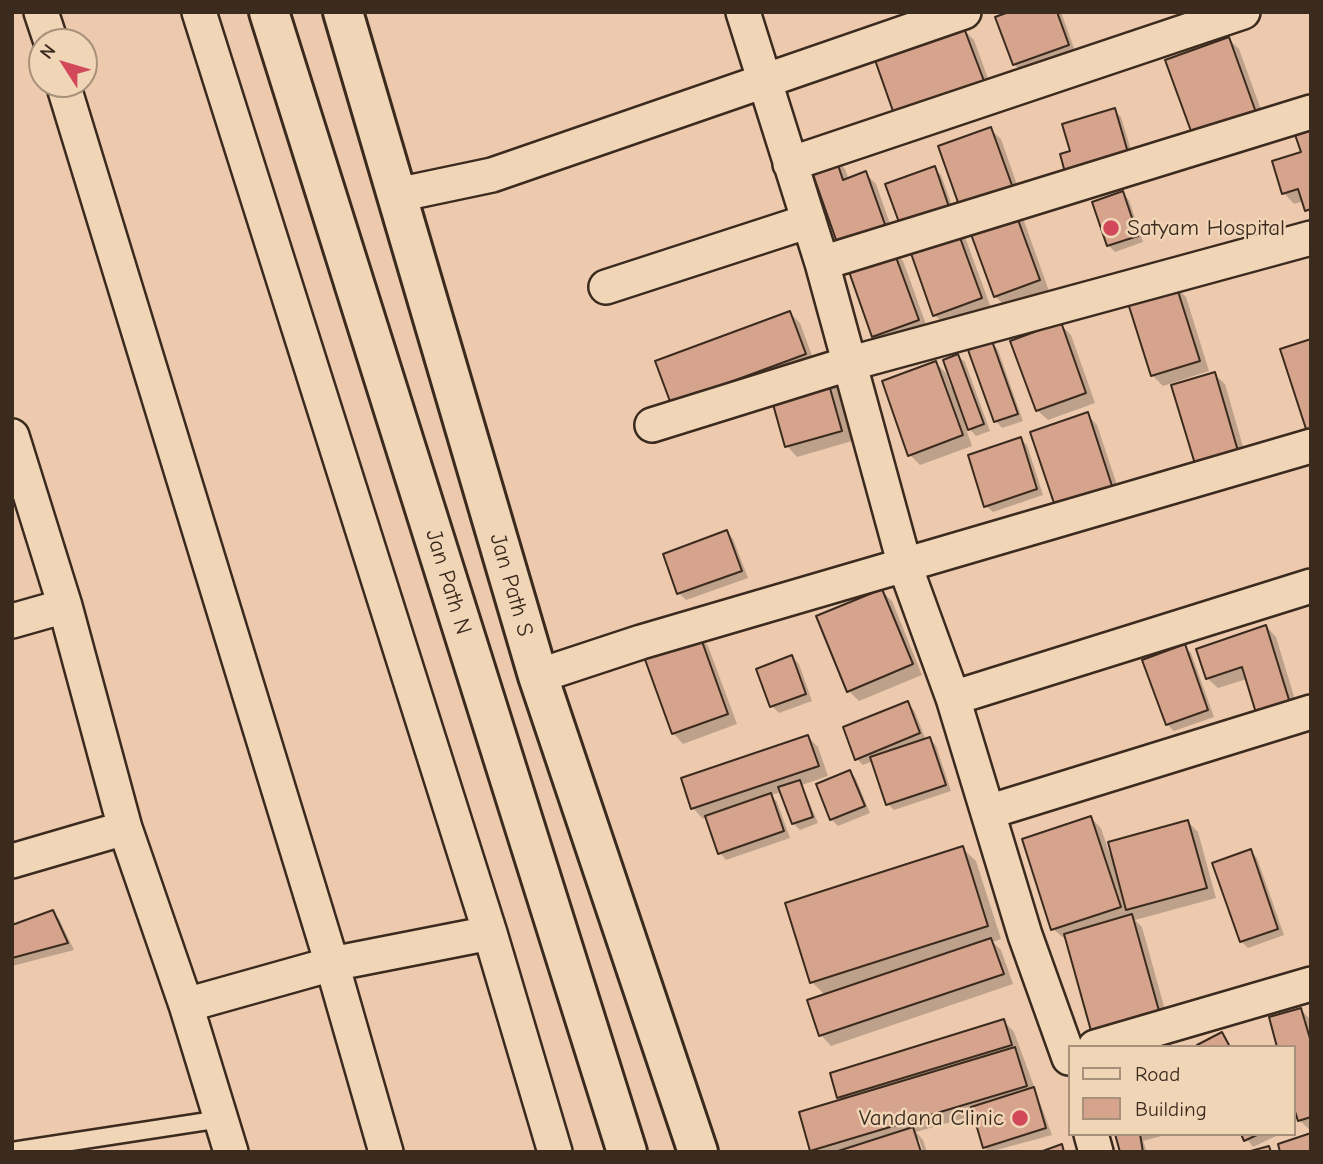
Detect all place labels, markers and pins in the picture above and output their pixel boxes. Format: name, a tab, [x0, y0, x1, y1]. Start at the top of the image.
place label: Satyam Hospital	[1127, 214, 1285, 242]
marker: Satyam Hospital	[1101, 218, 1121, 238]
place label: Vandana Clinic	[859, 1104, 1004, 1132]
marker: Vandana Clinic	[1010, 1108, 1030, 1128]

